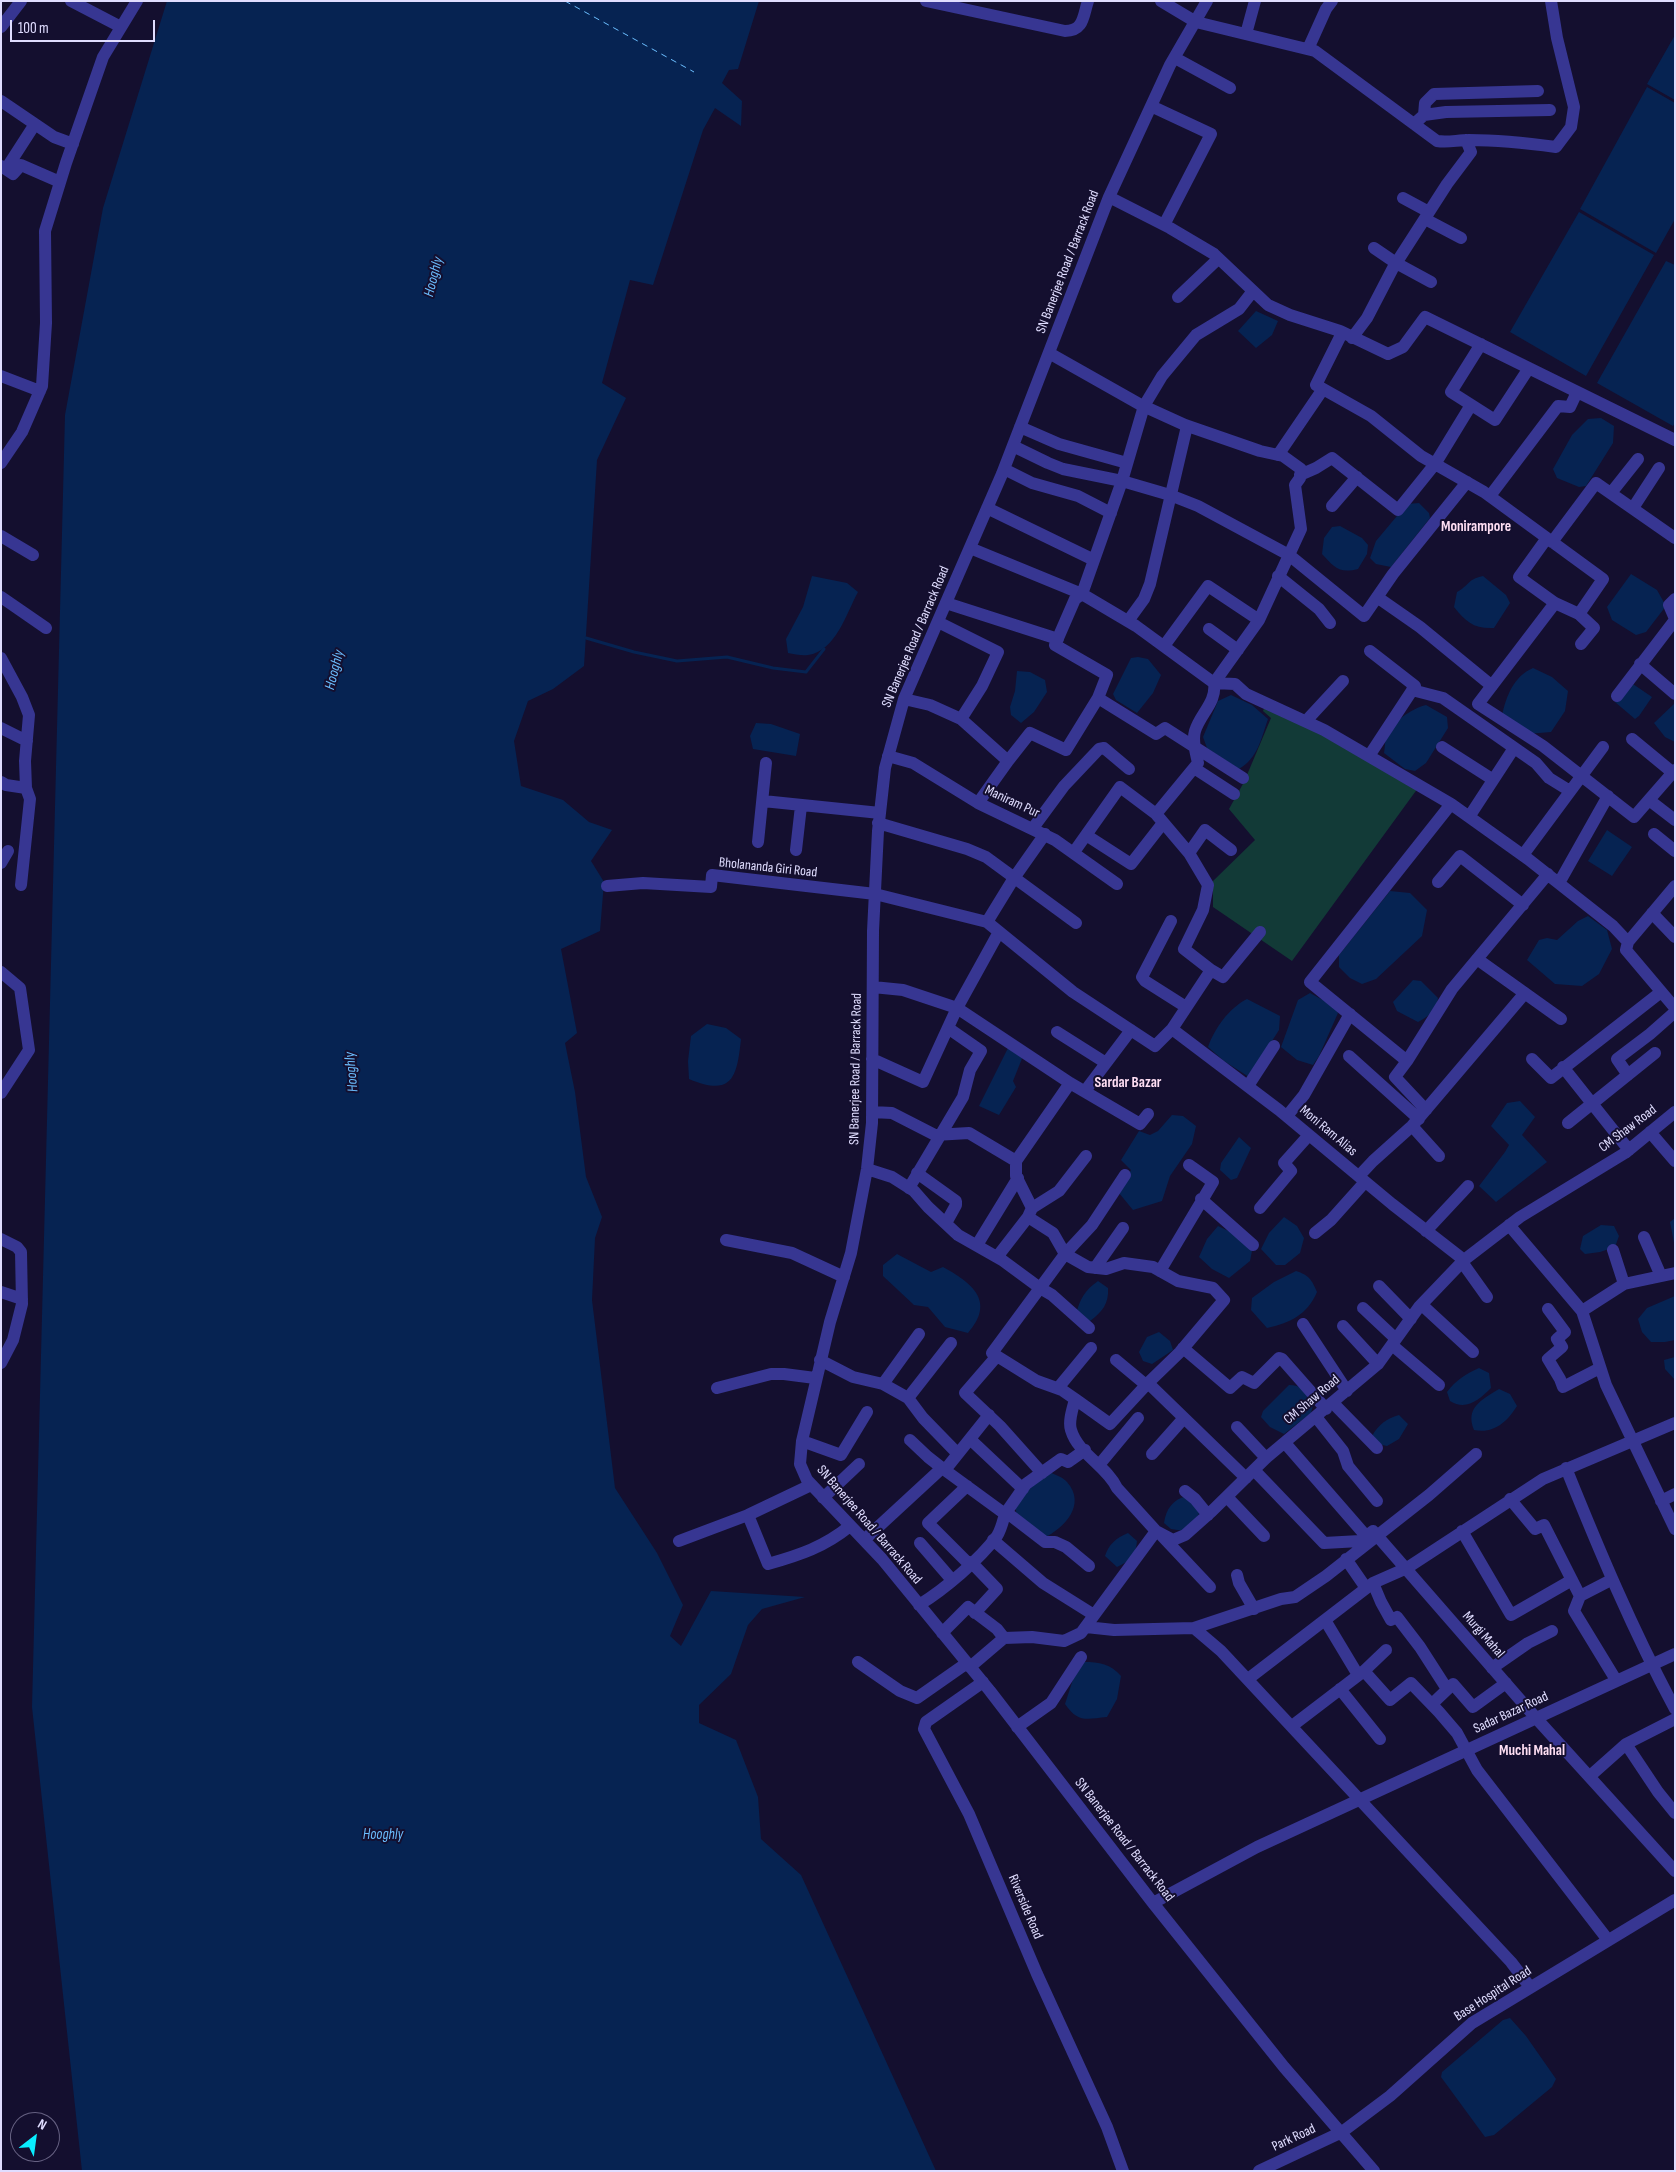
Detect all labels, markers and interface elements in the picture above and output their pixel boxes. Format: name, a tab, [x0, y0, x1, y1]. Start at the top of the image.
scale bar	[12, 10, 158, 42]
text: 100 m	[18, 19, 49, 38]
street label: SN Banerjee Road / Barrack Road	[1033, 188, 1103, 336]
water label: Hooghly	[420, 255, 448, 299]
district label: Monirampore	[1441, 518, 1511, 536]
street label: SN Banerjee Road / Barrack Road	[879, 564, 953, 710]
water label: Hooghly	[321, 648, 349, 692]
street label: Maniram Pur	[982, 782, 1042, 822]
street label: Bholananda Giri Road	[718, 854, 818, 882]
street label: SN Banerjee Road / Barrack Road	[846, 993, 866, 1145]
water label: Hooghly	[341, 1051, 363, 1093]
district label: Sardar Bazar	[1095, 1074, 1161, 1092]
street label: Moni Ram Alias	[1296, 1102, 1360, 1160]
street label: CM Shaw Road	[1596, 1102, 1660, 1156]
street label: CM Shaw Road	[1281, 1372, 1343, 1428]
street label: SN Banerjee Road / Barrack Road	[813, 1462, 925, 1588]
street label: Murgi Mahal	[1458, 1608, 1508, 1662]
street label: Sadar Bazar Road	[1471, 1688, 1551, 1738]
district label: Muchi Mahal	[1499, 1742, 1565, 1760]
street label: SN Banerjee Road / Barrack Road	[1071, 1775, 1177, 1905]
water label: Hooghly	[363, 1826, 403, 1844]
street label: Riverside Road	[1004, 1872, 1046, 1942]
street label: Base Hospital Road	[1451, 1963, 1535, 2025]
north arrow	[10, 2112, 60, 2162]
text: N	[35, 2115, 50, 2134]
street label: Park Road	[1270, 2121, 1318, 2155]

